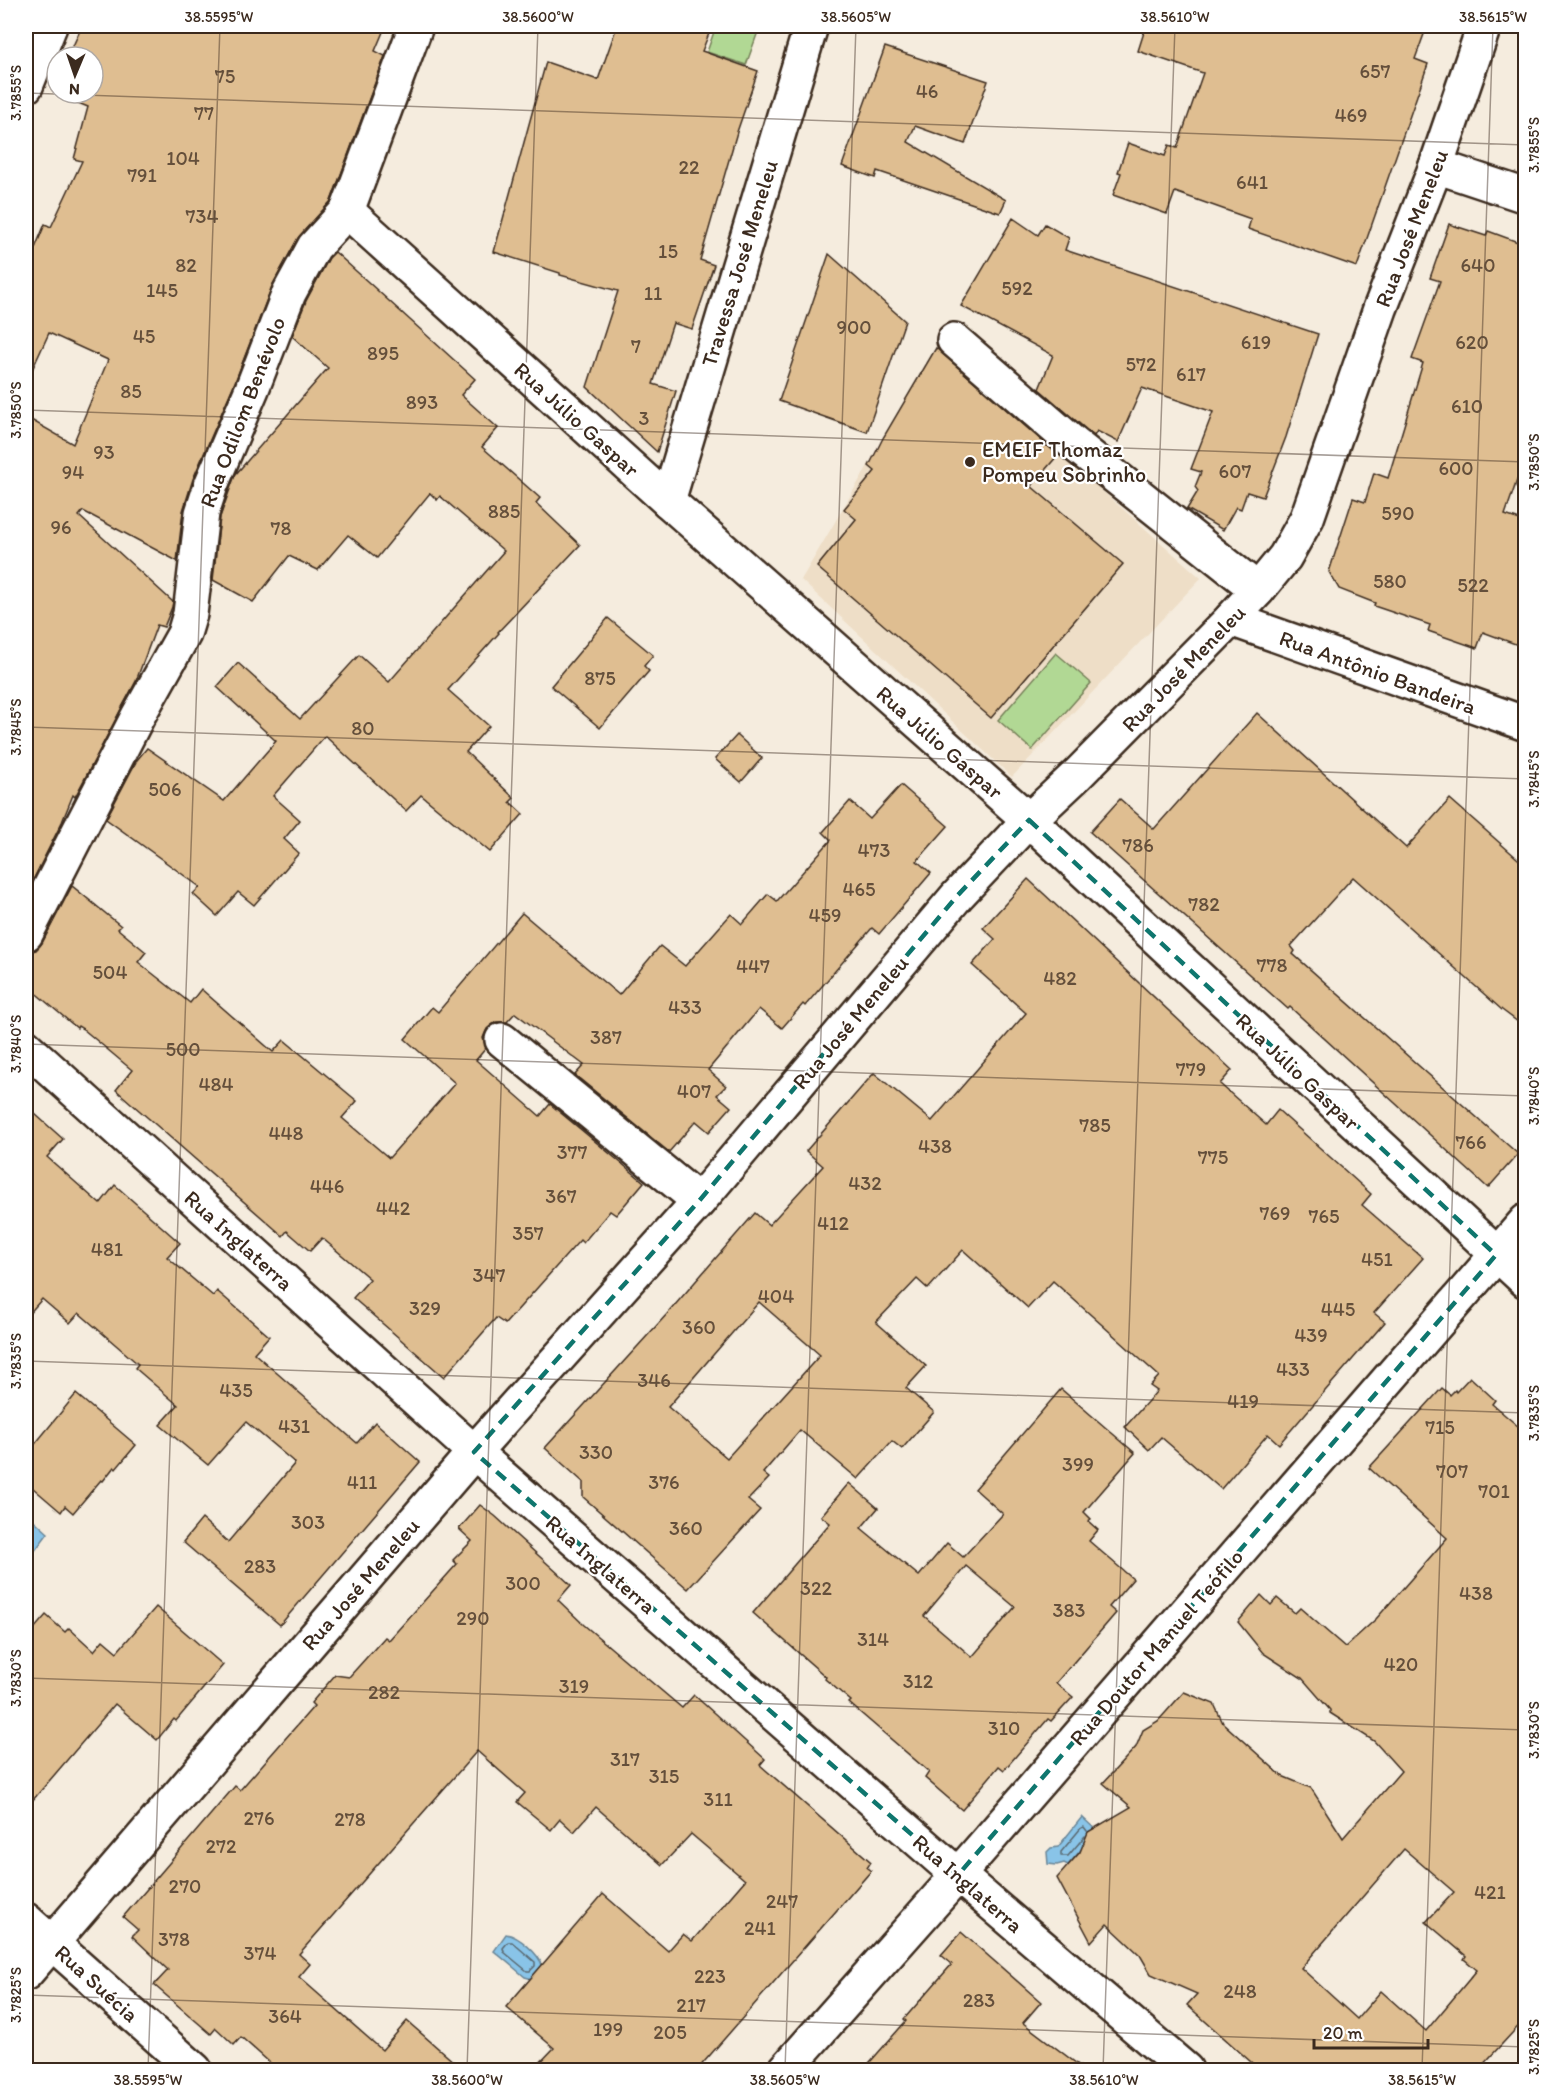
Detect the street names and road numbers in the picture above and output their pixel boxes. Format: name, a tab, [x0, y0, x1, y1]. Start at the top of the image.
street label: Rua José Meneleu	[1369, 146, 1454, 311]
street label: Travessa José Meneleu	[695, 157, 784, 370]
street label: Rua Odilom Benévolo	[194, 313, 291, 511]
street label: Rua Júlio Gaspar	[508, 356, 645, 483]
street label: Rua José Meneleu	[1116, 599, 1251, 738]
street label: Rua Antônio Bandeira	[1276, 624, 1481, 721]
street label: Rua Júlio Gaspar	[871, 680, 1009, 805]
street label: Rua José Meneleu	[786, 950, 914, 1095]
street label: Rua Júlio Gaspar	[1230, 1007, 1365, 1136]
street label: Rua Inglaterra	[179, 1184, 299, 1296]
street label: Rua Inglaterra	[540, 1509, 661, 1620]
street label: Rua José Meneleu	[296, 1513, 425, 1656]
street label: Rua Doutor Manuel Teófilo	[1064, 1543, 1249, 1751]
street label: Rua Inglaterra	[907, 1828, 1028, 1939]
street label: Rua Suécia	[49, 1939, 144, 2028]

